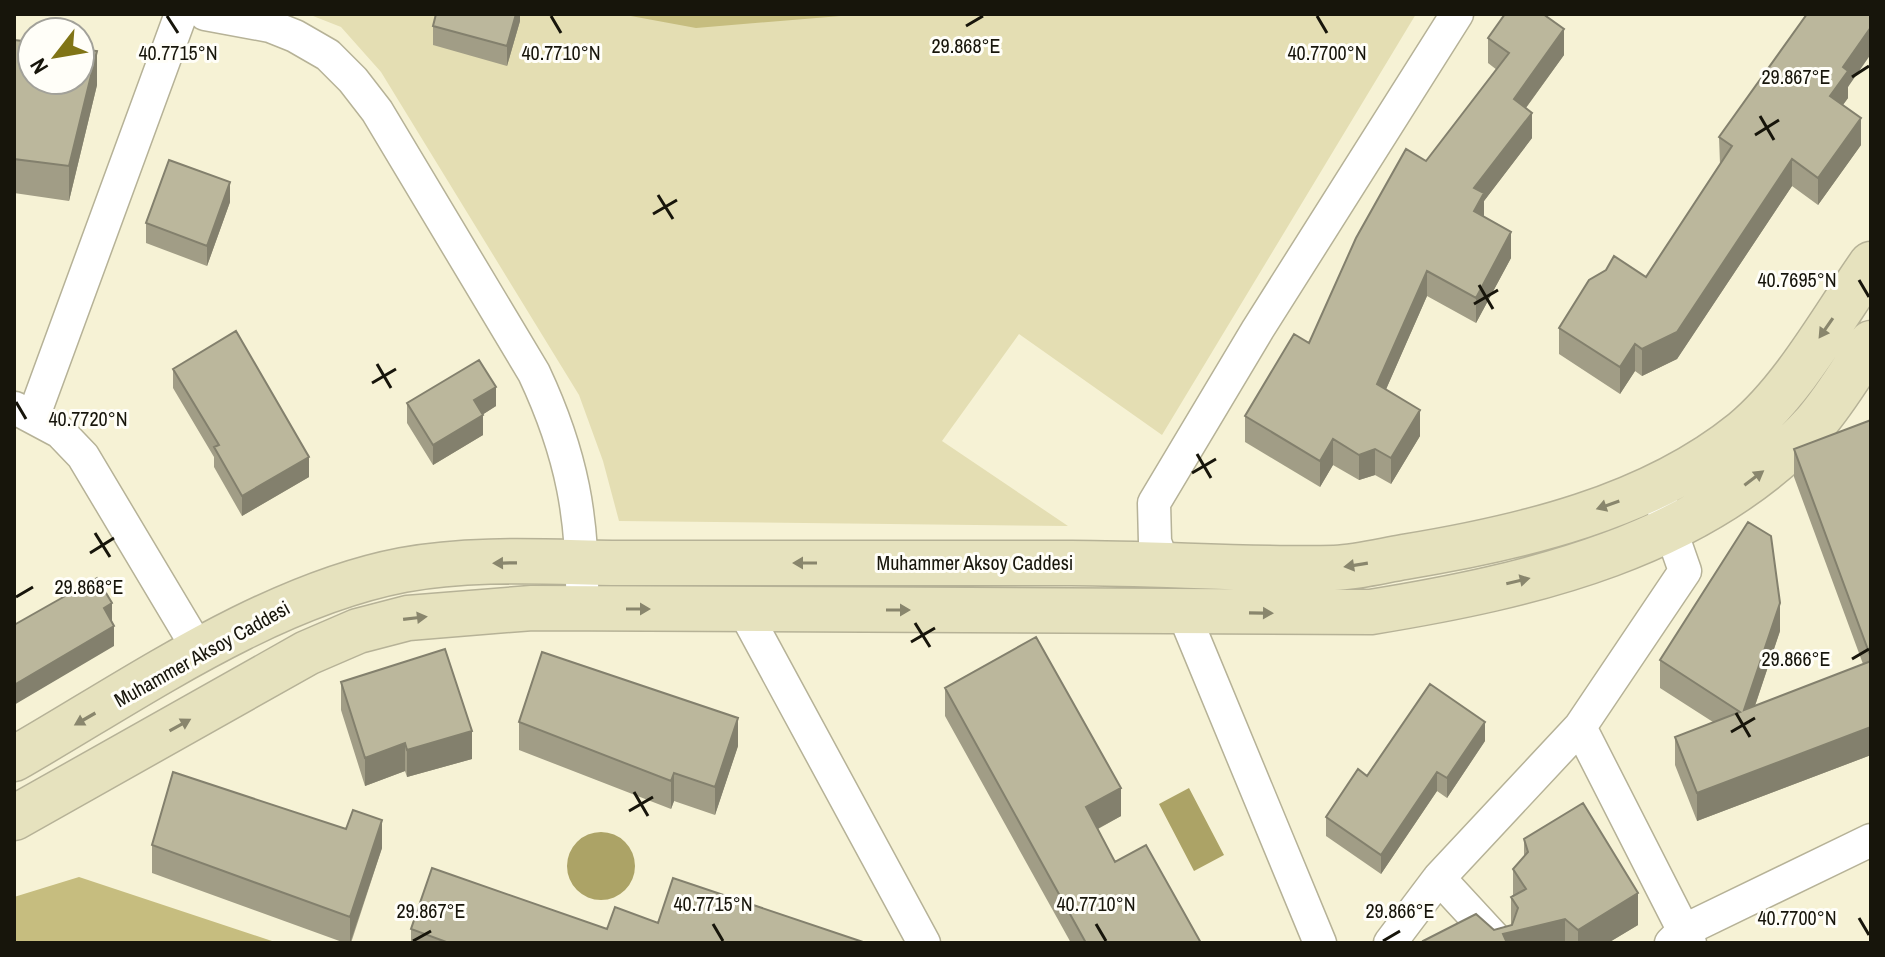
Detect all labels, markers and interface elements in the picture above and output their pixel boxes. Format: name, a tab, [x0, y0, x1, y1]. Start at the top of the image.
north arrow	[16, 16, 96, 96]
text: 29.868°E	[931, 32, 1001, 59]
text: 40.7715°N	[138, 39, 218, 66]
text: 40.7710°N	[521, 39, 601, 66]
text: 40.7700°N	[1287, 39, 1367, 66]
text: N	[23, 53, 55, 80]
text: 29.867°E	[1761, 63, 1831, 90]
text: 40.7695°N	[1757, 266, 1837, 293]
one-way arrow	[1819, 317, 1834, 338]
text: 40.7720°N	[48, 405, 128, 432]
one-way arrow	[1743, 470, 1764, 486]
one-way arrow	[1596, 499, 1620, 511]
street label: Muhammer Aksoy Caddesi	[877, 549, 1073, 576]
one-way arrow	[492, 557, 517, 570]
one-way arrow	[792, 557, 817, 569]
one-way arrow	[1343, 559, 1368, 572]
text: 29.868°E	[54, 573, 124, 600]
one-way arrow	[1505, 575, 1530, 587]
street label: Muhammer Aksoy Caddesi	[109, 594, 294, 713]
one-way arrow	[626, 602, 651, 615]
one-way arrow	[886, 604, 911, 616]
one-way arrow	[1249, 607, 1274, 619]
one-way arrow	[402, 611, 427, 624]
text: 29.866°E	[1761, 645, 1831, 672]
one-way arrow	[74, 712, 96, 726]
one-way arrow	[169, 718, 191, 732]
text: 40.7715°N	[673, 890, 753, 917]
text: 40.7710°N	[1056, 890, 1136, 917]
text: 29.867°E	[396, 897, 466, 924]
text: 29.866°E	[1365, 897, 1435, 924]
text: 40.7700°N	[1757, 904, 1837, 931]

